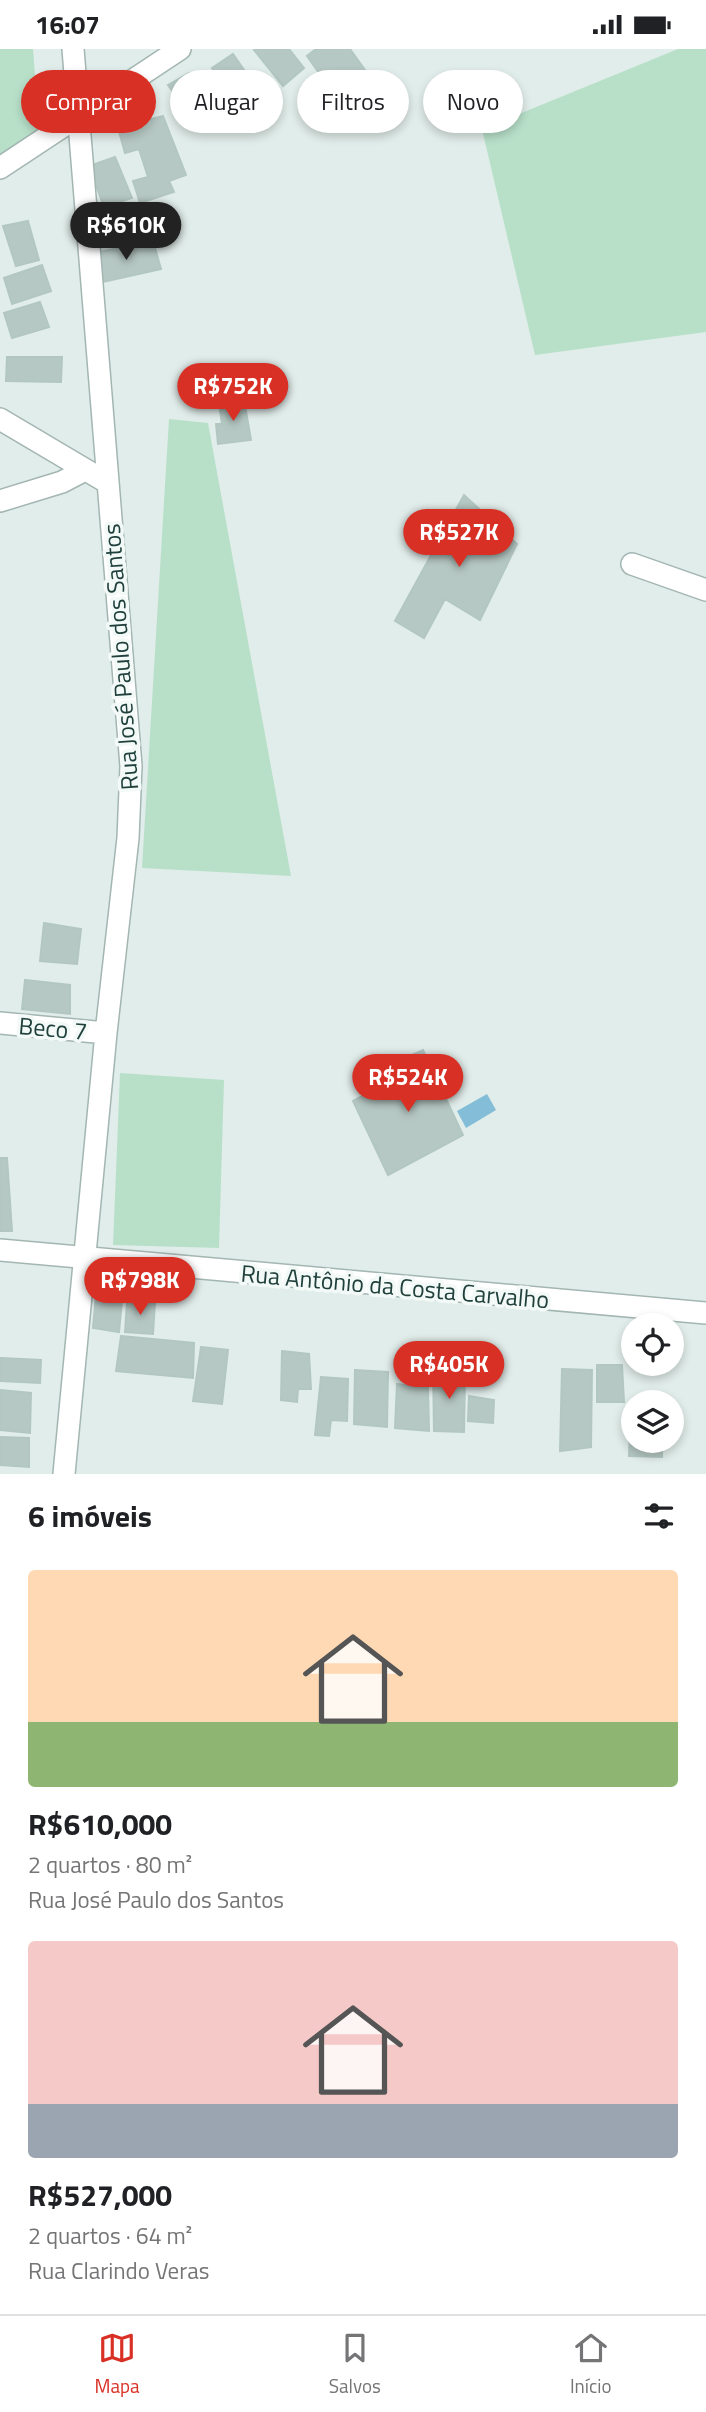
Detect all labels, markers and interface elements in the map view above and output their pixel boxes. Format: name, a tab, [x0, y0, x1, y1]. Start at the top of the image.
text: 16:07	[35, 5, 100, 44]
chip: Comprar	[21, 70, 156, 133]
chip: Alugar	[170, 70, 283, 133]
chip: Filtros	[297, 70, 409, 133]
chip: Novo	[423, 70, 523, 133]
pin: R$610K	[69, 203, 183, 262]
text: R$610K	[86, 207, 166, 242]
pin: R$752K	[176, 363, 290, 423]
text: R$752K	[193, 368, 273, 403]
pin: R$527K	[402, 510, 516, 569]
text: R$527K	[419, 514, 499, 549]
street label: Rua José Paulo dos Santos	[93, 523, 147, 791]
street label: Beco 7	[17, 1007, 89, 1049]
pin: R$524K	[351, 1055, 465, 1114]
text: R$524K	[368, 1059, 448, 1094]
street label: Rua Antônio da Costa Carvalho	[239, 1255, 551, 1317]
pin: R$798K	[83, 1257, 197, 1317]
text: R$798K	[100, 1262, 180, 1297]
map controls	[621, 1313, 684, 1453]
button: locate	[621, 1313, 684, 1376]
pin: R$405K	[392, 1341, 506, 1401]
text: R$405K	[409, 1346, 489, 1381]
button: layers	[621, 1390, 684, 1453]
text: 6 imóveis	[28, 1493, 152, 1539]
icon: filters	[640, 1497, 678, 1535]
icon: home	[290, 1616, 416, 1742]
text: R$610,000	[28, 1801, 172, 1847]
text: 2 quartos · 80 m²	[28, 1847, 192, 1882]
text: Rua José Paulo dos Santos	[28, 1882, 284, 1917]
icon: home	[290, 1987, 416, 2113]
text: R$527,000	[28, 2172, 172, 2218]
text: 2 quartos · 64 m²	[28, 2218, 192, 2253]
text: Rua Clarindo Veras	[28, 2253, 209, 2288]
tab: Mapa	[95, 2329, 140, 2400]
tab: Salvos	[329, 2329, 381, 2400]
tab: Início	[570, 2329, 611, 2400]

